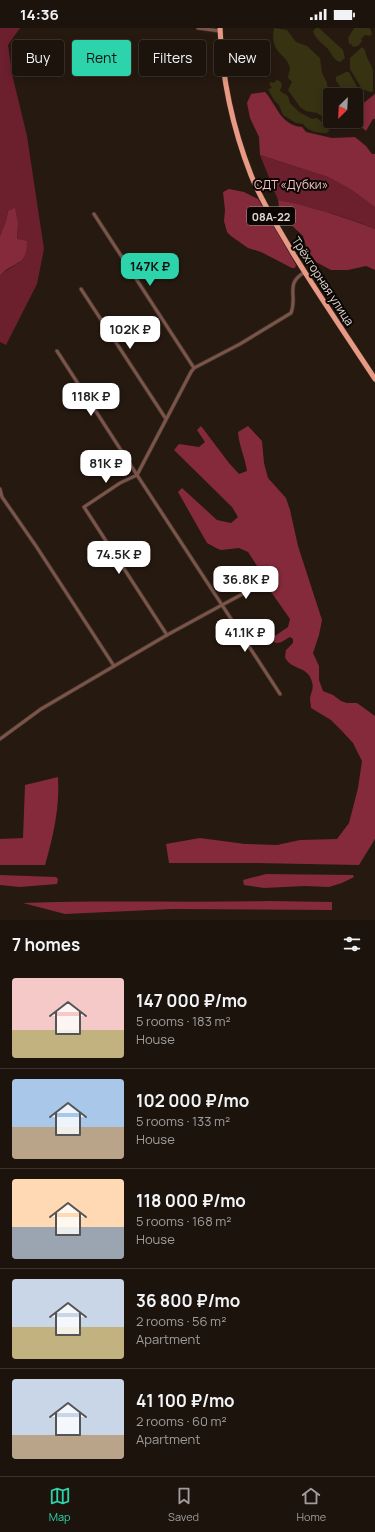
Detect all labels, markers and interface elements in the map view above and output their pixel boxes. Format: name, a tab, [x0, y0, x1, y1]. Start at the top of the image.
text: 14:36	[20, 4, 59, 25]
chip: Buy	[12, 40, 64, 76]
chip: Rent	[72, 40, 131, 76]
chip: Filters	[139, 40, 206, 76]
chip: New	[214, 40, 270, 76]
north arrow	[323, 88, 363, 128]
map controls	[323, 88, 363, 128]
park label: СДТ «Дубки»	[254, 176, 328, 193]
road number: 08А-22	[247, 207, 295, 225]
street label: Трёхгорная улица	[288, 233, 358, 329]
pin: 147K ₽	[117, 253, 183, 287]
text: 147K ₽	[130, 257, 170, 275]
pin: 102K ₽	[97, 316, 163, 350]
text: 102K ₽	[109, 320, 151, 338]
pin: 118K ₽	[58, 383, 124, 417]
text: 118K ₽	[71, 387, 111, 405]
pin: 81K ₽	[78, 450, 134, 484]
text: 81K ₽	[89, 454, 123, 472]
pin: 74.5K ₽	[82, 541, 156, 575]
text: 74.5K ₽	[96, 545, 142, 563]
pin: 36.8K ₽	[209, 566, 283, 600]
text: 36.8K ₽	[222, 570, 270, 588]
pin: 41.1K ₽	[208, 619, 282, 653]
text: 41.1K ₽	[225, 623, 265, 641]
text: 7 homes	[12, 933, 80, 956]
icon: filters	[341, 933, 363, 955]
text: 147 000 ₽/mo	[136, 989, 247, 1012]
icon: home	[44, 994, 92, 1042]
text: 5 rooms · 183 m²	[136, 1012, 231, 1030]
text: House	[136, 1030, 175, 1048]
text: 102 000 ₽/mo	[136, 1089, 249, 1112]
icon: home	[44, 1095, 92, 1143]
text: 5 rooms · 133 m²	[136, 1112, 230, 1130]
text: House	[136, 1130, 175, 1148]
text: 118 000 ₽/mo	[136, 1189, 246, 1212]
icon: home	[44, 1195, 92, 1243]
text: 5 rooms · 168 m²	[136, 1212, 232, 1230]
text: House	[136, 1230, 175, 1248]
text: 36 800 ₽/mo	[136, 1289, 240, 1312]
icon: home	[44, 1295, 92, 1343]
text: 2 rooms · 56 m²	[136, 1312, 226, 1330]
text: Apartment	[136, 1330, 200, 1348]
text: 41 100 ₽/mo	[136, 1389, 235, 1412]
icon: home	[44, 1395, 92, 1443]
text: 2 rooms · 60 m²	[136, 1412, 227, 1430]
text: Apartment	[136, 1430, 200, 1448]
tab: Map	[49, 1485, 71, 1524]
tab: Saved	[168, 1485, 199, 1524]
tab: Home	[297, 1485, 326, 1524]

